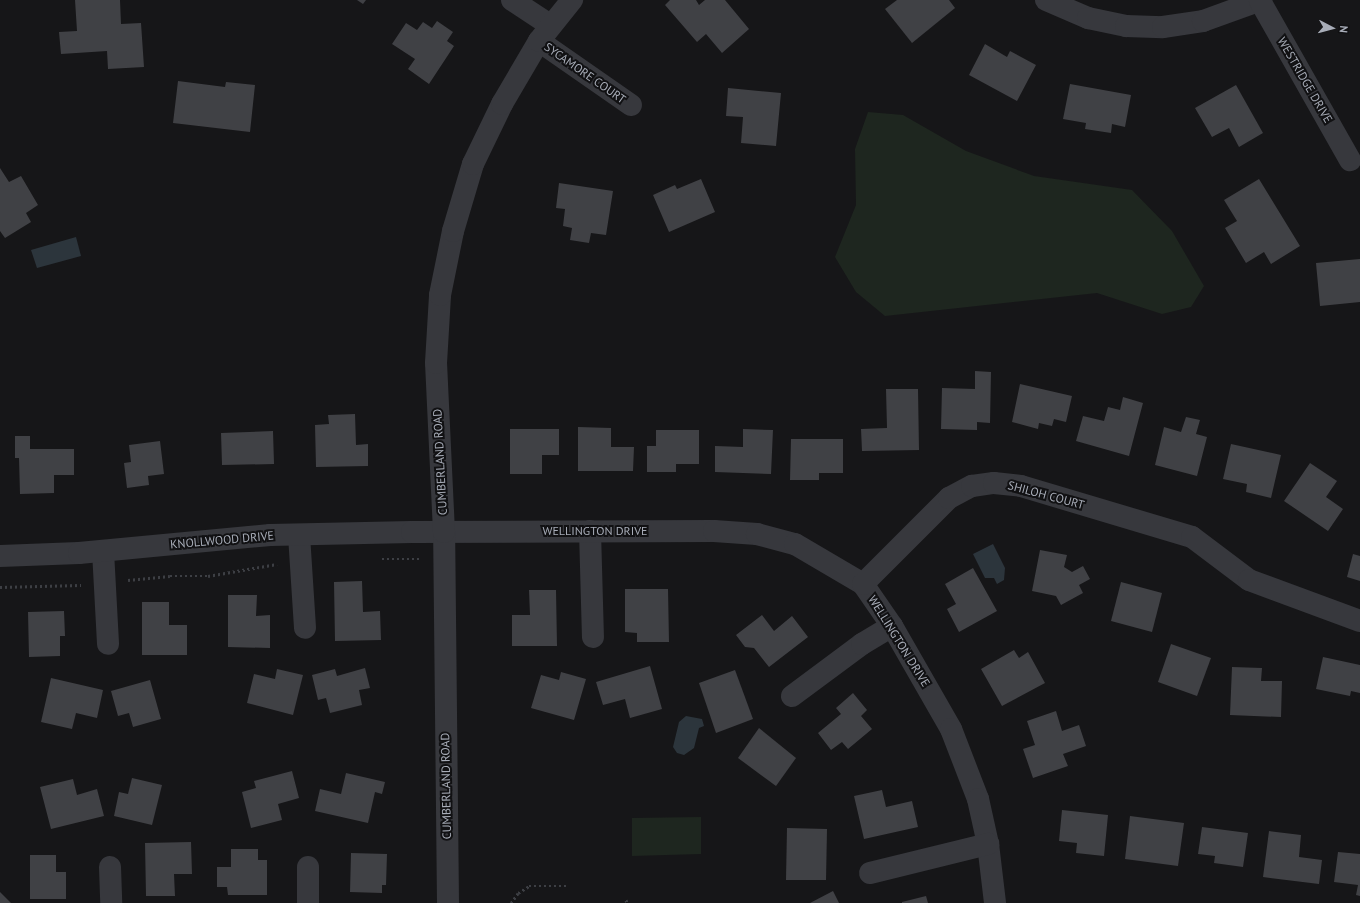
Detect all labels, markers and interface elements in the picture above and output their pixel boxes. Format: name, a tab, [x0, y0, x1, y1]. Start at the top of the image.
north arrow	[1312, 8, 1352, 48]
text: N	[1337, 25, 1351, 34]
street label: WESTRIDGE DRIVE	[1275, 35, 1335, 125]
street label: SYCAMORE COURT	[541, 40, 629, 106]
street label: CUMBERLAND ROAD	[430, 408, 450, 516]
street label: SHILOH COURT	[1006, 478, 1086, 512]
street label: WELLINGTON DRIVE	[543, 524, 647, 538]
street label: KNOLLWOOD DRIVE	[170, 528, 274, 552]
street label: WELLINGTON DRIVE	[865, 593, 933, 689]
street label: CUMBERLAND ROAD	[438, 733, 454, 839]

